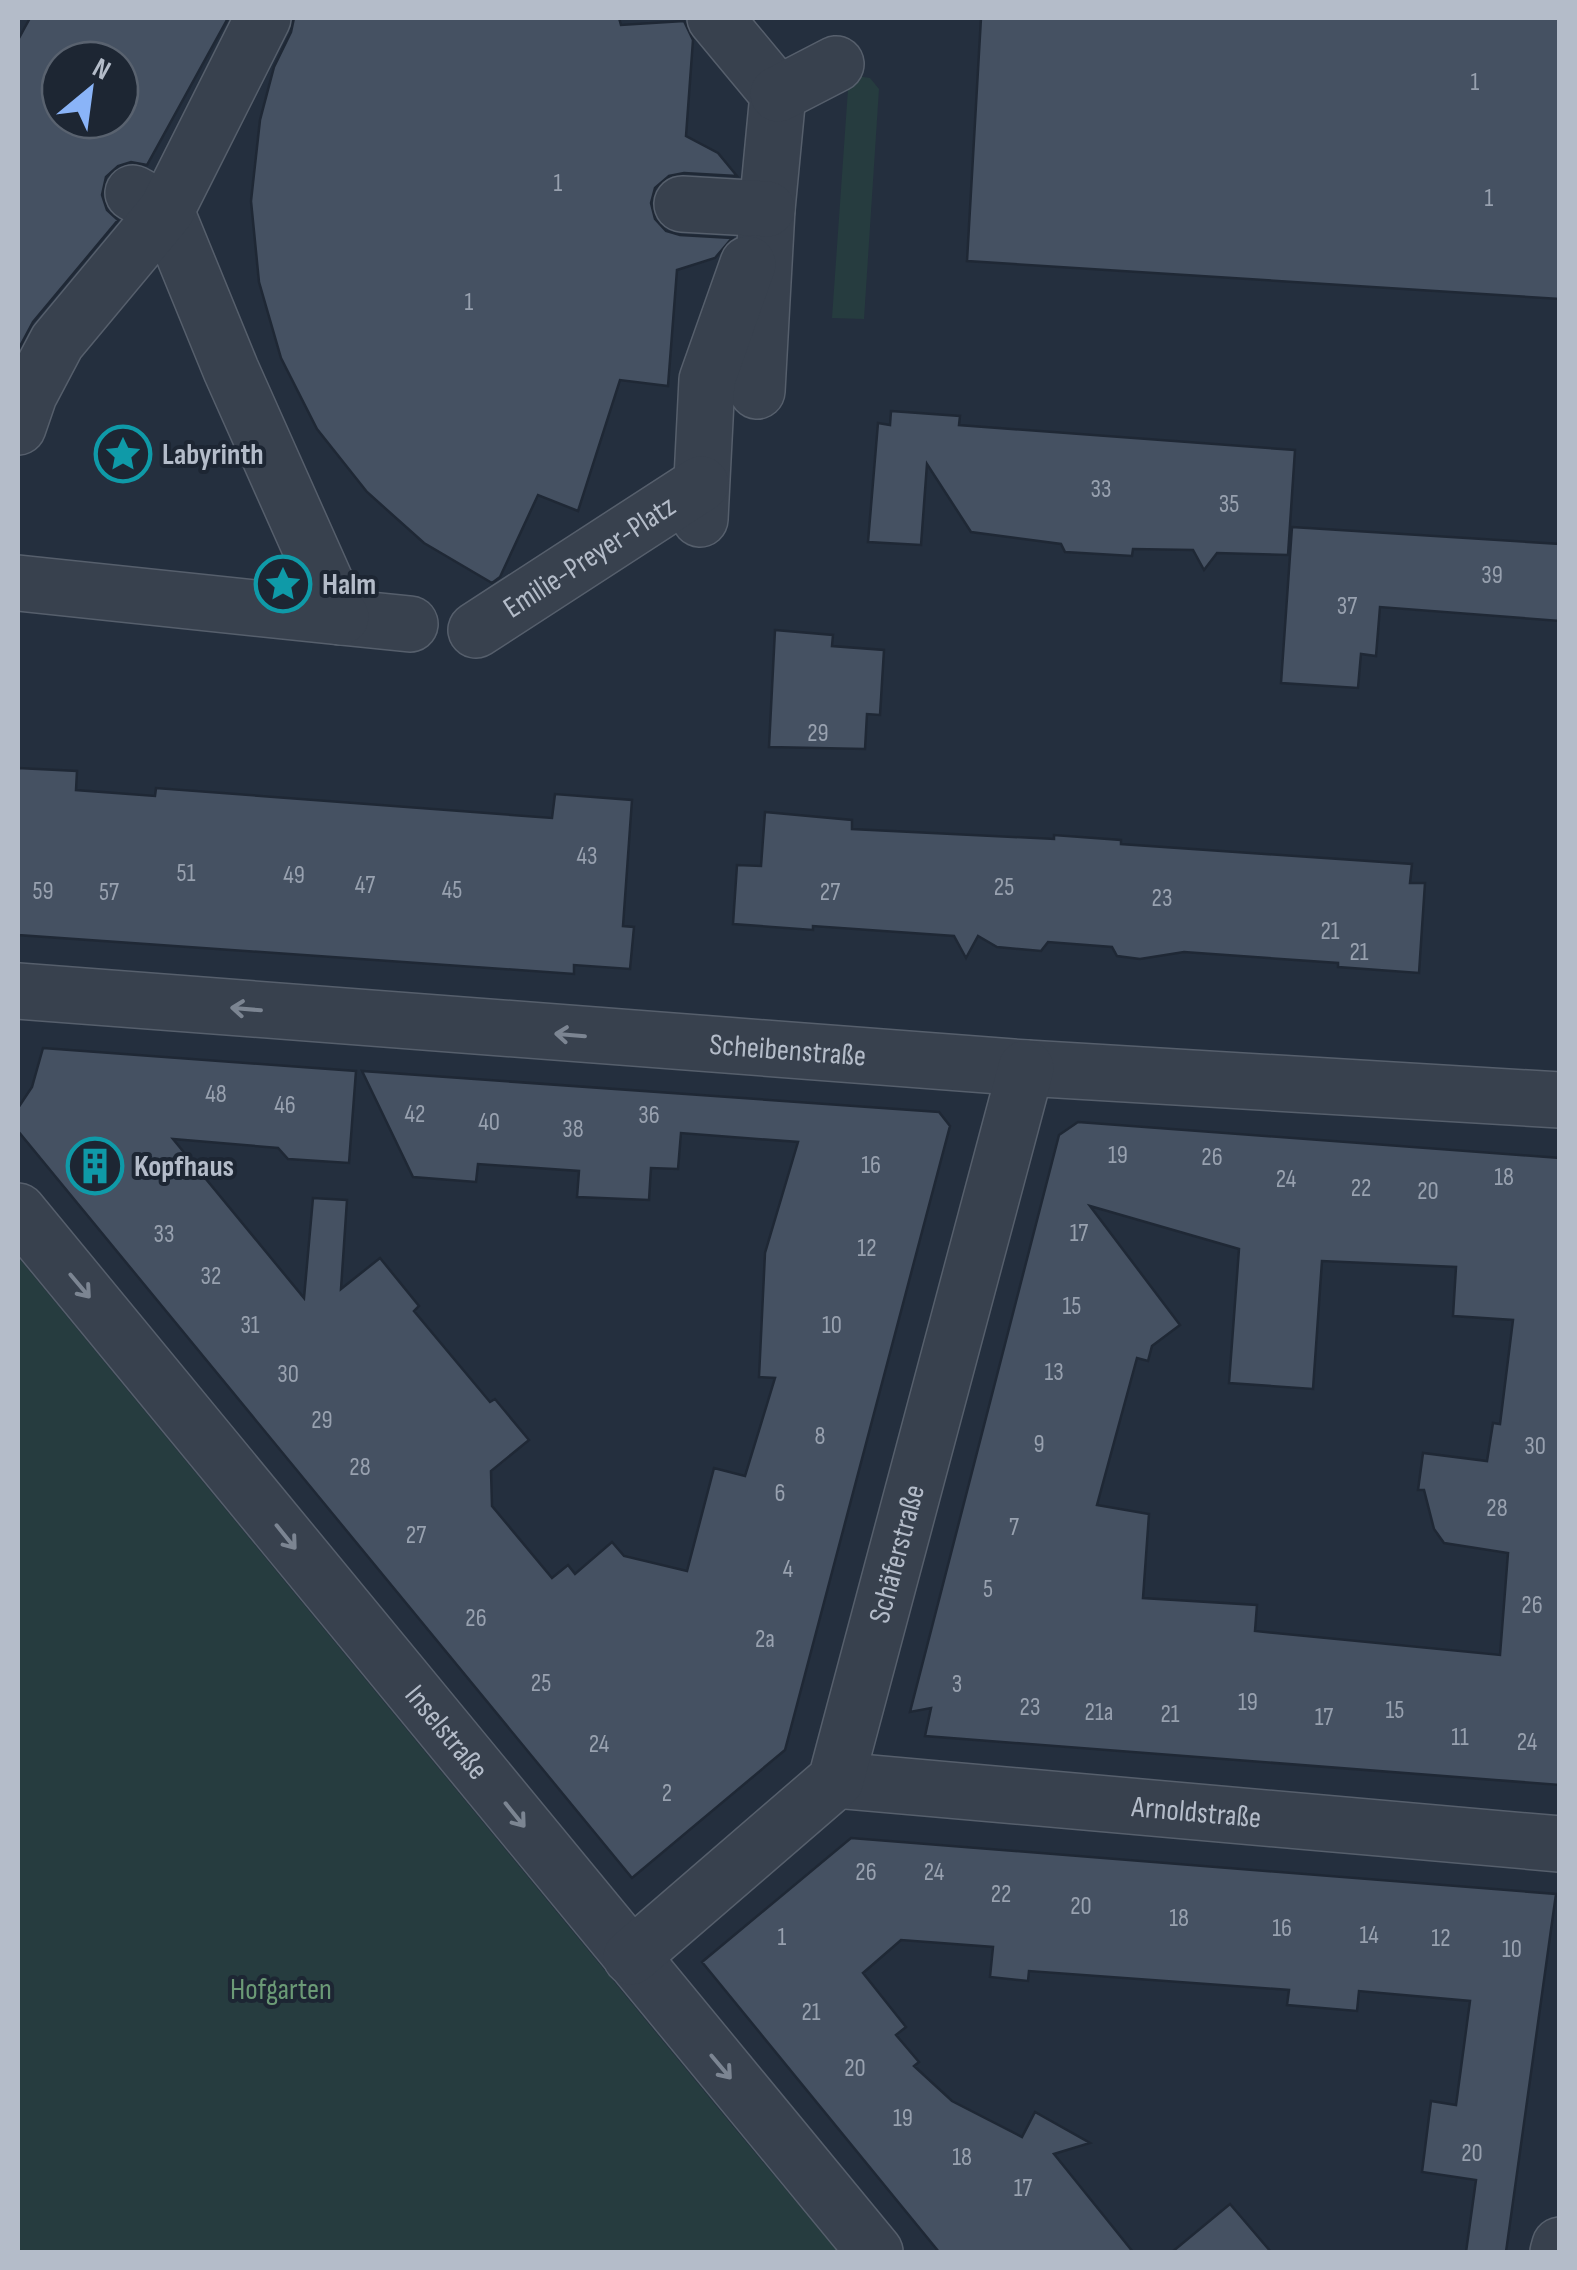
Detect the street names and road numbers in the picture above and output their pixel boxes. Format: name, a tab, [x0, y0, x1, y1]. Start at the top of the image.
street label: Emilie-Preyer-Platz	[497, 488, 683, 626]
street label: Scheibenstraße	[708, 1027, 867, 1075]
street label: Schäferstraße	[862, 1481, 933, 1627]
street label: Inselstraße	[397, 1678, 496, 1787]
street label: Arnoldstraße	[1129, 1789, 1263, 1837]

